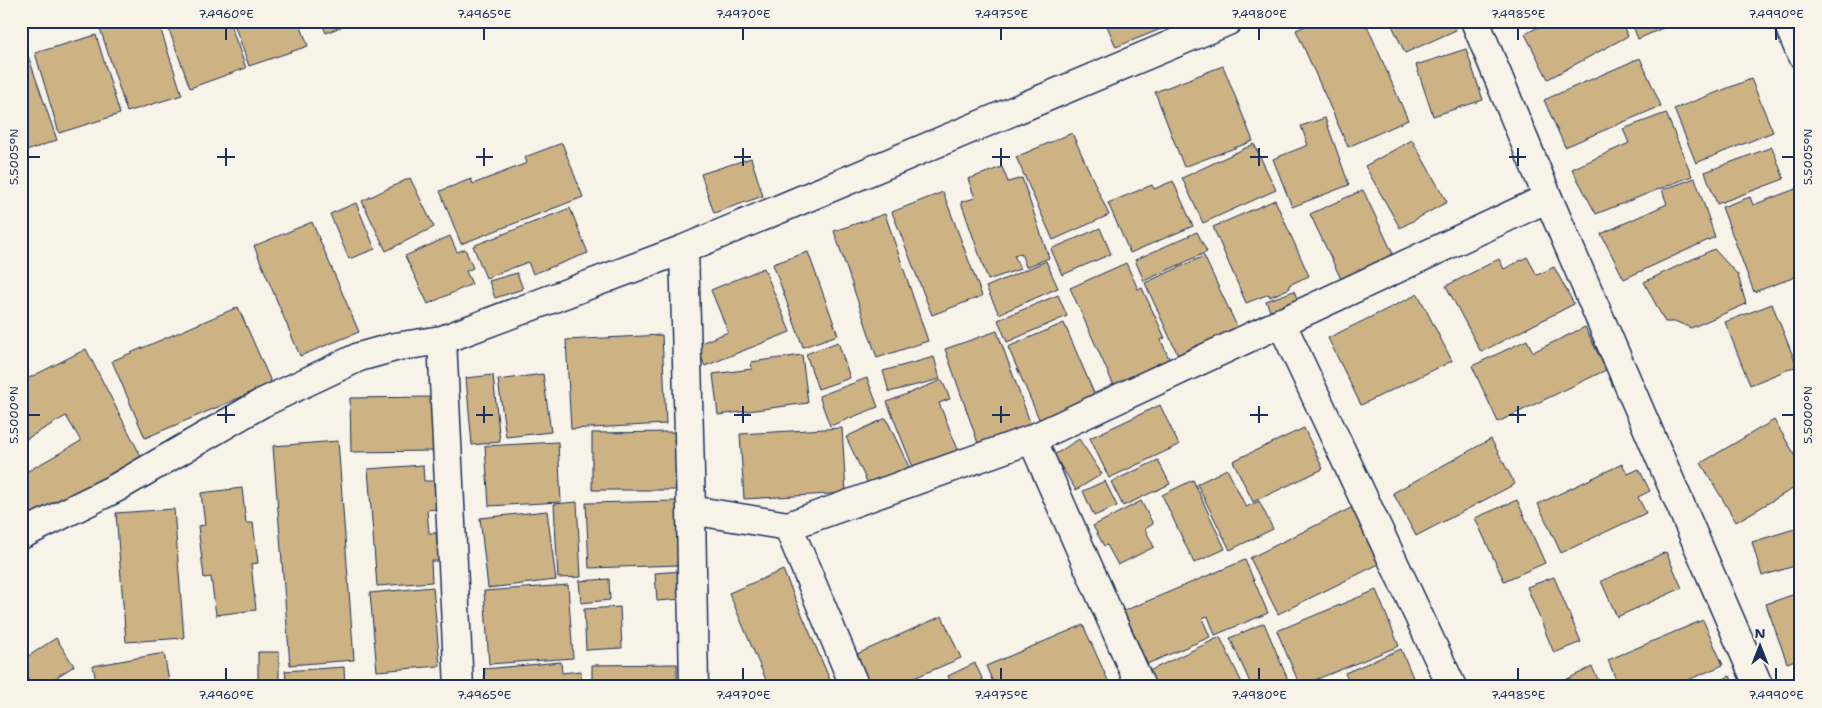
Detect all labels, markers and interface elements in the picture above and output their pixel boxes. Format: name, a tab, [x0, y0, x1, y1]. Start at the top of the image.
text: 7.4960°E	[198, 6, 254, 22]
text: 7.4965°E	[457, 6, 511, 22]
text: 7.4970°E	[715, 6, 771, 22]
text: 7.4975°E	[974, 6, 1028, 22]
text: 7.4980°E	[1231, 6, 1287, 22]
text: 7.4985°E	[1491, 6, 1545, 22]
text: 7.4990°E	[1748, 6, 1804, 22]
text: 5.5005°N	[6, 129, 22, 185]
text: 5.5005°N	[1800, 129, 1816, 185]
text: 5.5000°N	[6, 386, 22, 444]
text: 5.5000°N	[1800, 386, 1816, 444]
north arrow	[1734, 620, 1784, 670]
text: N	[1754, 624, 1766, 642]
text: 7.4960°E	[198, 687, 254, 703]
text: 7.4965°E	[457, 687, 511, 703]
text: 7.4970°E	[715, 687, 771, 703]
text: 7.4975°E	[974, 687, 1028, 703]
text: 7.4980°E	[1231, 687, 1287, 703]
text: 7.4985°E	[1491, 687, 1545, 703]
text: 7.4990°E	[1748, 687, 1804, 703]

